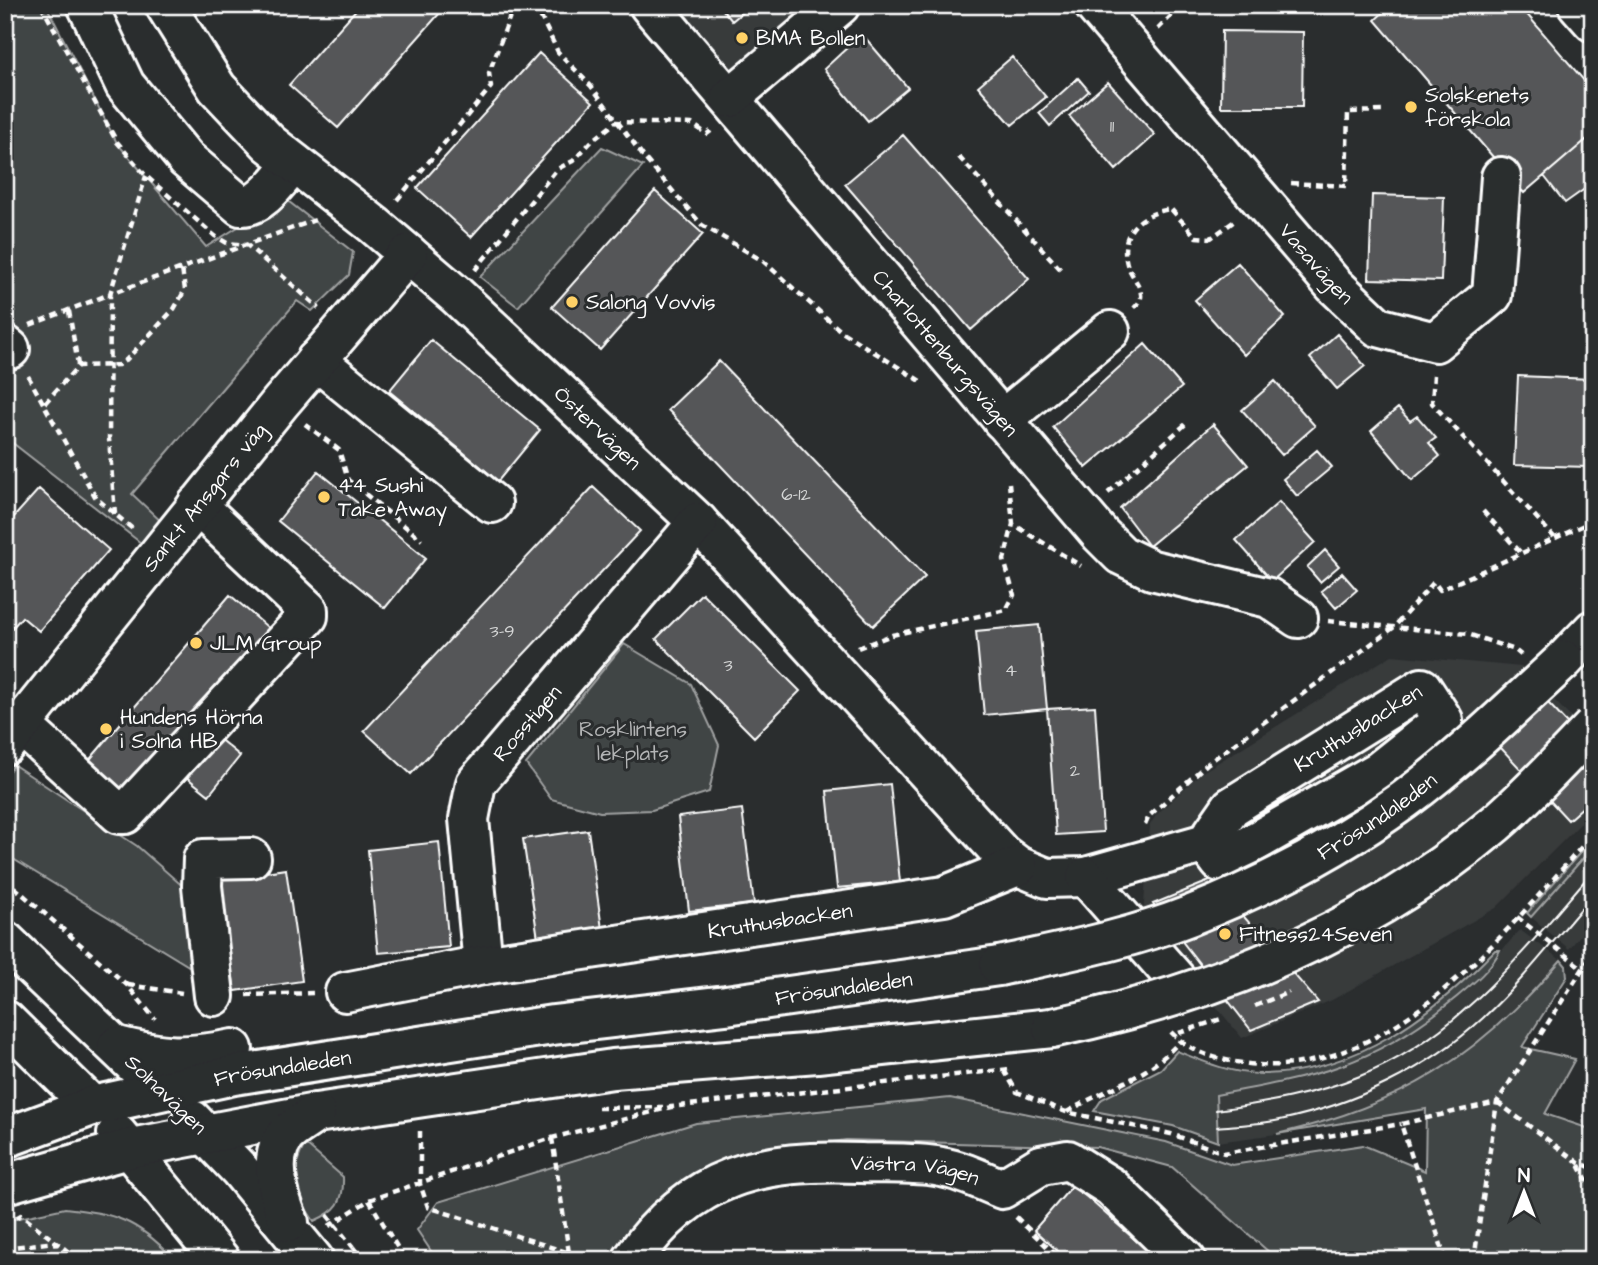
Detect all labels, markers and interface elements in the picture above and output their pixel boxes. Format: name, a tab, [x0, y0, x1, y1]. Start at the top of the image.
place label: BMA Bollen	[756, 24, 865, 53]
marker: BMA Bollen	[734, 30, 750, 46]
place label: Solskenets förskola	[1425, 81, 1529, 134]
marker: Solskenets förskola	[1403, 99, 1419, 115]
house number: 11	[1110, 114, 1114, 139]
street label: Vasavägen	[1272, 217, 1360, 311]
street label: Charlottenburgsvägen	[866, 263, 1025, 443]
place label: Salong Vovvis	[586, 288, 716, 319]
marker: Salong Vovvis	[564, 294, 580, 310]
street label: Östervägen	[547, 380, 648, 477]
street label: Sankt Ansgars väg	[136, 417, 275, 578]
place label: 44 Sushi Take Away	[338, 471, 448, 526]
house number: 6-12	[781, 482, 811, 507]
marker: 44 Sushi Take Away	[316, 489, 332, 505]
house number: 3-9	[490, 619, 515, 644]
place label: JLM Group	[210, 629, 322, 659]
marker: JLM Group	[188, 635, 204, 651]
house number: 3	[723, 653, 733, 678]
house number: 4	[1005, 658, 1017, 683]
street label: Kruthusbacken	[1289, 678, 1428, 779]
street label: Rosstigen	[486, 679, 568, 768]
place label: Hundens Hörna i Solna HB	[120, 703, 263, 756]
park label: Rosklintens lekplats	[579, 715, 687, 769]
marker: Hundens Hörna i Solna HB	[98, 721, 114, 737]
house number: 2	[1070, 758, 1081, 783]
street label: Frösundaleden	[1312, 766, 1443, 867]
street label: Kruthusbacken	[706, 896, 854, 946]
place label: Fitness24Seven	[1239, 920, 1392, 949]
marker: Fitness24Seven	[1217, 926, 1233, 942]
street label: Frösundaleden	[773, 965, 914, 1013]
street label: Frösundaleden	[211, 1043, 353, 1094]
street label: Solnavägen	[117, 1048, 213, 1142]
street label: Västra Vägen	[850, 1149, 984, 1193]
north arrow	[1490, 1156, 1560, 1226]
text: N	[1518, 1163, 1530, 1190]

